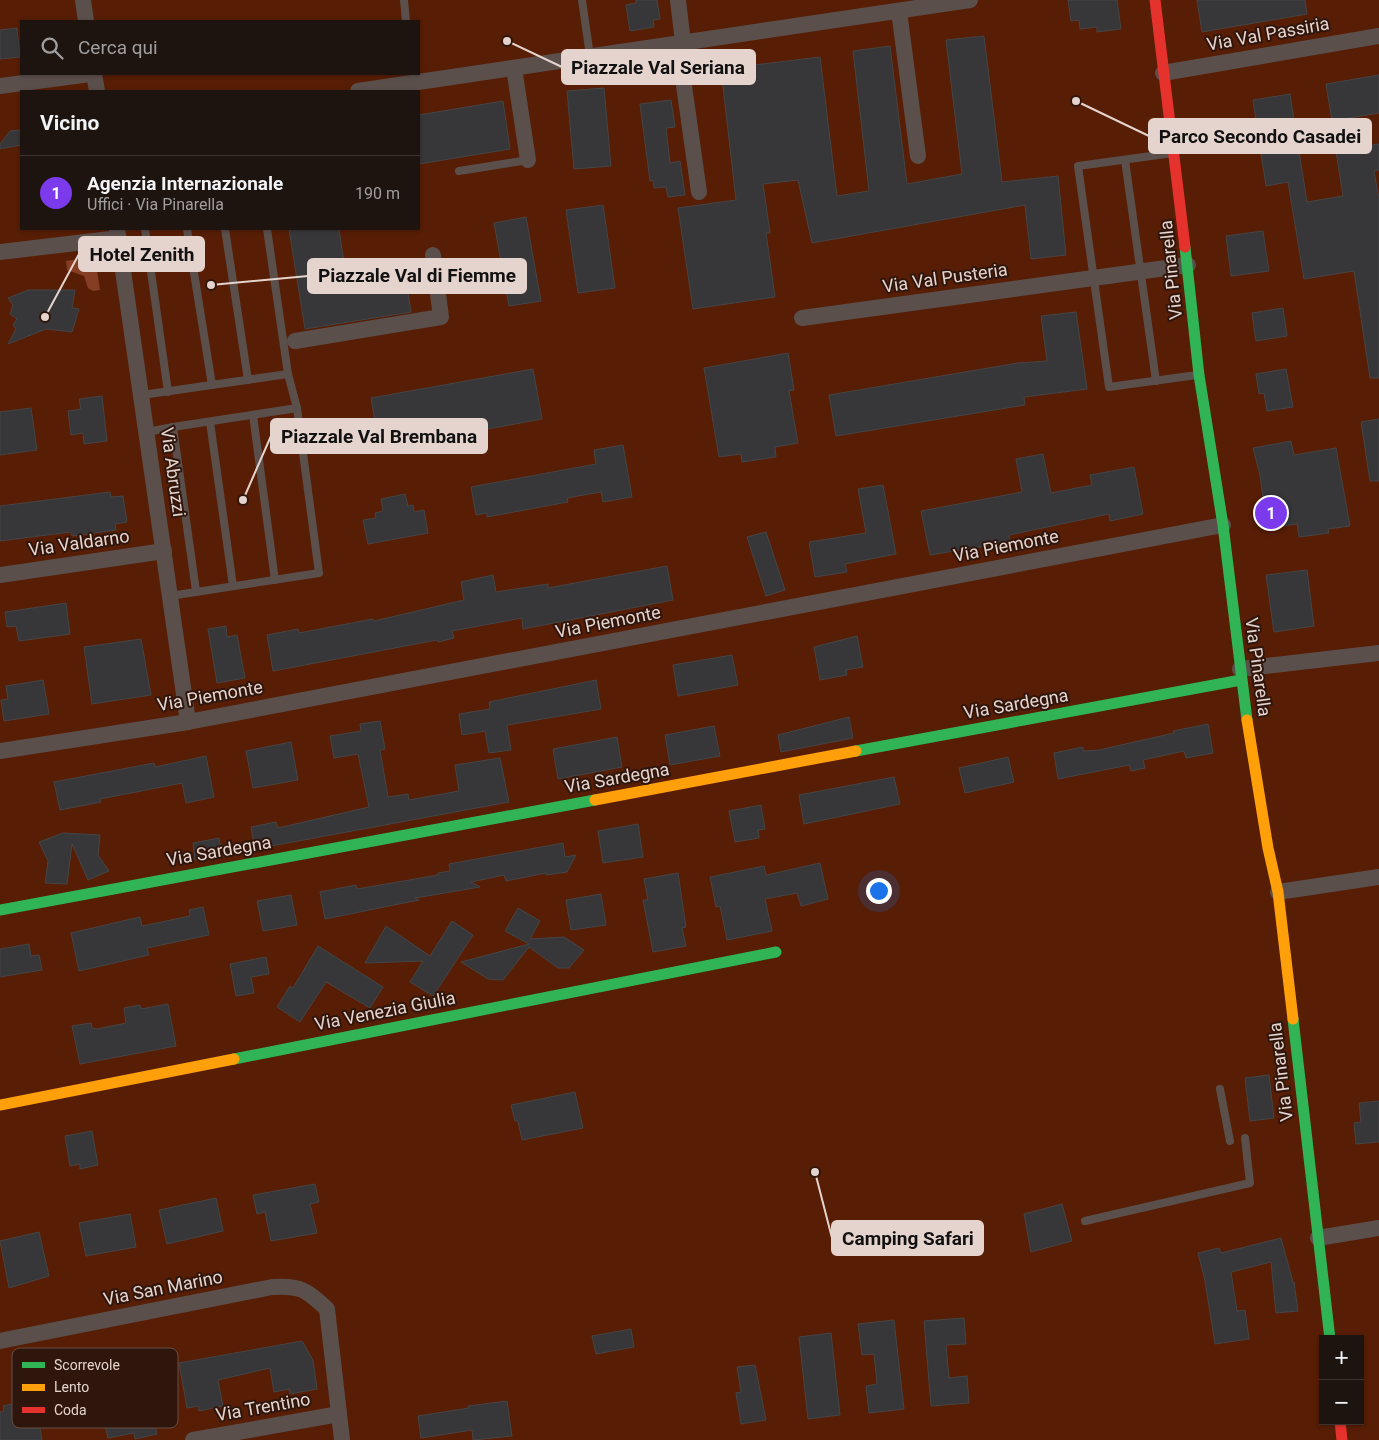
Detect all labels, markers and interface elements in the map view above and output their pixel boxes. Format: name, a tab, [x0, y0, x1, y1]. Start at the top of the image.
street label: Via Val Passiria	[1205, 12, 1331, 55]
search box	[20, 20, 420, 75]
icon: search	[38, 34, 66, 62]
text: Cerca qui	[78, 36, 158, 59]
callout: Piazzale Val Seriana	[562, 50, 755, 84]
text: Piazzale Val Seriana	[571, 56, 745, 79]
text: Vicino	[40, 111, 99, 135]
callout: Parco Secondo Casadei	[1149, 119, 1371, 153]
text: Parco Secondo Casadei	[1159, 125, 1361, 148]
text: Agenzia Internazionale	[87, 172, 283, 195]
text: 1	[51, 184, 61, 203]
text: 190 m	[355, 184, 400, 203]
text: Uffici · Via Pinarella	[87, 195, 224, 214]
street label: Via Pinarella	[1155, 219, 1186, 321]
callout: Hotel Zenith	[79, 237, 204, 271]
text: Hotel Zenith	[90, 243, 194, 266]
street label: Via Val Pusteria	[881, 258, 1009, 297]
callout: Piazzale Val di Fiemme	[308, 259, 526, 293]
text: Piazzale Val di Fiemme	[318, 264, 516, 287]
callout: Piazzale Val Brembana	[271, 419, 487, 453]
text: Piazzale Val Brembana	[281, 425, 477, 448]
street label: Via Abruzzi	[157, 426, 190, 518]
pin: 1	[1255, 494, 1287, 532]
street label: Via Valdarno	[27, 525, 131, 560]
street label: Via Piemonte	[951, 525, 1060, 566]
street label: Via Piemonte	[553, 601, 662, 642]
street label: Via Pinarella	[1241, 616, 1276, 718]
street label: Via Piemonte	[156, 676, 264, 715]
street label: Via Sardegna	[962, 684, 1070, 723]
street label: Via Sardegna	[563, 758, 671, 797]
street label: Via Sardegna	[165, 831, 273, 870]
your location	[866, 878, 892, 904]
street label: Via Venezia Giulia	[313, 987, 457, 1034]
street label: Via Pinarella	[1264, 1021, 1297, 1123]
callout: Camping Safari	[832, 1221, 983, 1255]
text: Camping Safari	[842, 1227, 974, 1250]
street label: Via San Marino	[101, 1266, 224, 1309]
map controls	[1319, 1335, 1364, 1425]
button: +	[1319, 1335, 1364, 1380]
legend	[12, 1348, 178, 1428]
text: Scorrevole	[54, 1357, 120, 1373]
text: Lento	[54, 1379, 89, 1395]
button: −	[1319, 1380, 1364, 1425]
street label: Via Trentino	[214, 1388, 312, 1425]
text: Coda	[54, 1402, 87, 1418]

